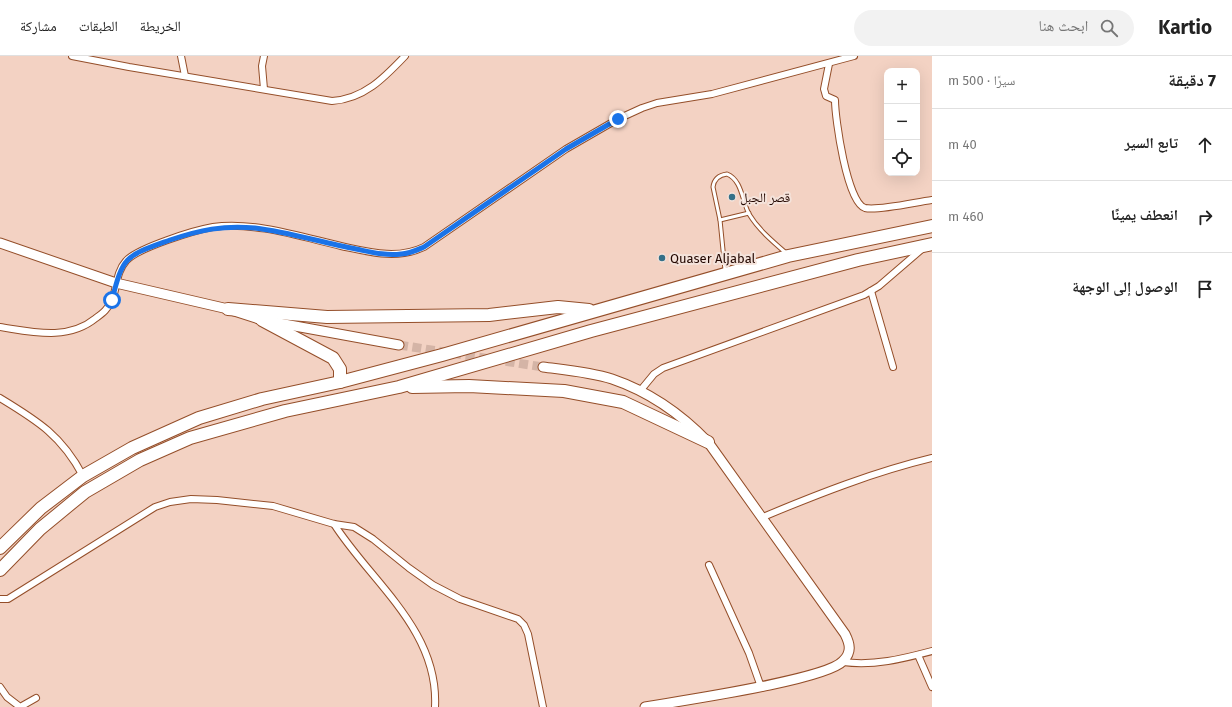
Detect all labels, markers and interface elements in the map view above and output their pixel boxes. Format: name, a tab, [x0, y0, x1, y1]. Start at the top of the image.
search box	[854, 10, 1134, 46]
text: Kartio	[1158, 16, 1212, 39]
text: ابحث هنا	[1039, 17, 1088, 35]
icon: search	[1098, 17, 1120, 39]
text: مشاركة	[20, 18, 57, 35]
text: الطبقات	[79, 18, 118, 35]
text: الخريطة	[140, 18, 181, 35]
map controls	[884, 68, 920, 176]
button: +	[884, 68, 920, 104]
text: 7 دقيقة	[1168, 70, 1216, 91]
text: سيرًا · 500 m	[948, 73, 1015, 88]
button: −	[884, 104, 920, 140]
route end	[609, 110, 627, 128]
text: تابع السير	[1124, 134, 1178, 152]
icon: ahead	[1194, 134, 1216, 156]
text: 40 m	[948, 137, 977, 152]
button: locate	[884, 140, 920, 176]
place label: قصر الجبل	[740, 190, 790, 206]
marker: قصر الجبل	[727, 192, 737, 202]
text: انعطف يمينًا	[1111, 206, 1178, 224]
icon: right	[1194, 206, 1216, 228]
text: 460 m	[948, 209, 984, 224]
place label: Quaser Aljabal	[670, 251, 756, 266]
marker: Quaser Aljabal	[657, 253, 667, 263]
text: الوصول إلى الوجهة	[1072, 278, 1178, 296]
icon: arrive	[1194, 278, 1216, 300]
route start	[103, 291, 121, 309]

